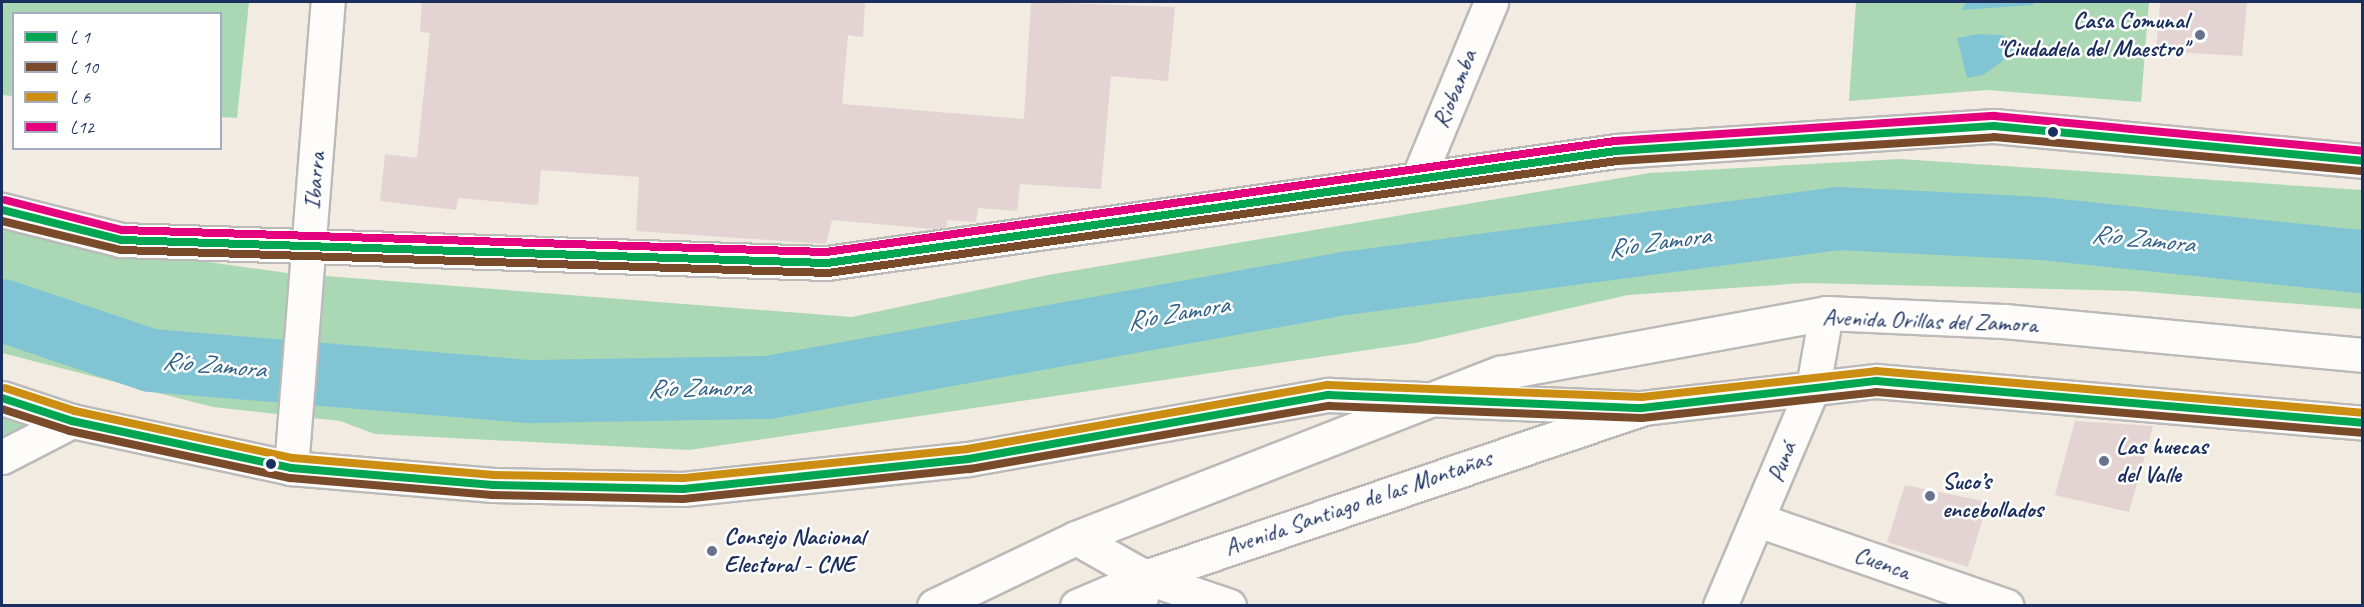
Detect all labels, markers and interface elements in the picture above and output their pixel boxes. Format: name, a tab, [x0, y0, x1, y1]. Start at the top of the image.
place label: Casa Comunal "Ciudadela del Maestro"	[1997, 7, 2188, 63]
legend	[12, 12, 222, 150]
text: L 1	[70, 26, 90, 48]
marker: Casa Comunal "Ciudadela del Maestro"	[2193, 28, 2207, 42]
street label: Riobamba	[1426, 46, 1484, 132]
text: L 10	[70, 56, 98, 78]
text: L 6	[70, 86, 90, 108]
text: L12	[70, 116, 94, 138]
unlabelled marker	[2047, 126, 2059, 138]
street label: Ibarra	[299, 151, 331, 211]
water label: Río Zamora	[2090, 218, 2196, 260]
water label: Río Zamora	[1606, 219, 1712, 265]
water label: Río Zamora	[1125, 289, 1231, 337]
street label: Avenida Orillas del Zamora	[1822, 303, 2038, 339]
water label: Río Zamora	[162, 345, 266, 385]
water label: Río Zamora	[648, 372, 750, 404]
place label: Las huecas del Valle	[2116, 433, 2206, 489]
street label: Puná	[1761, 438, 1803, 486]
street label: Avenida Santiago de las Montañas	[1220, 444, 1496, 562]
marker: Las huecas del Valle	[2097, 454, 2111, 468]
unlabelled marker	[265, 458, 277, 470]
place label: Suco’s encebollados	[1942, 468, 2043, 524]
marker: Suco’s encebollados	[1923, 489, 1937, 503]
place label: Consejo Nacional Electoral - CNE	[724, 523, 865, 579]
street label: Cuenca	[1850, 540, 1914, 586]
marker: Consejo Nacional Electoral - CNE	[705, 544, 719, 558]

